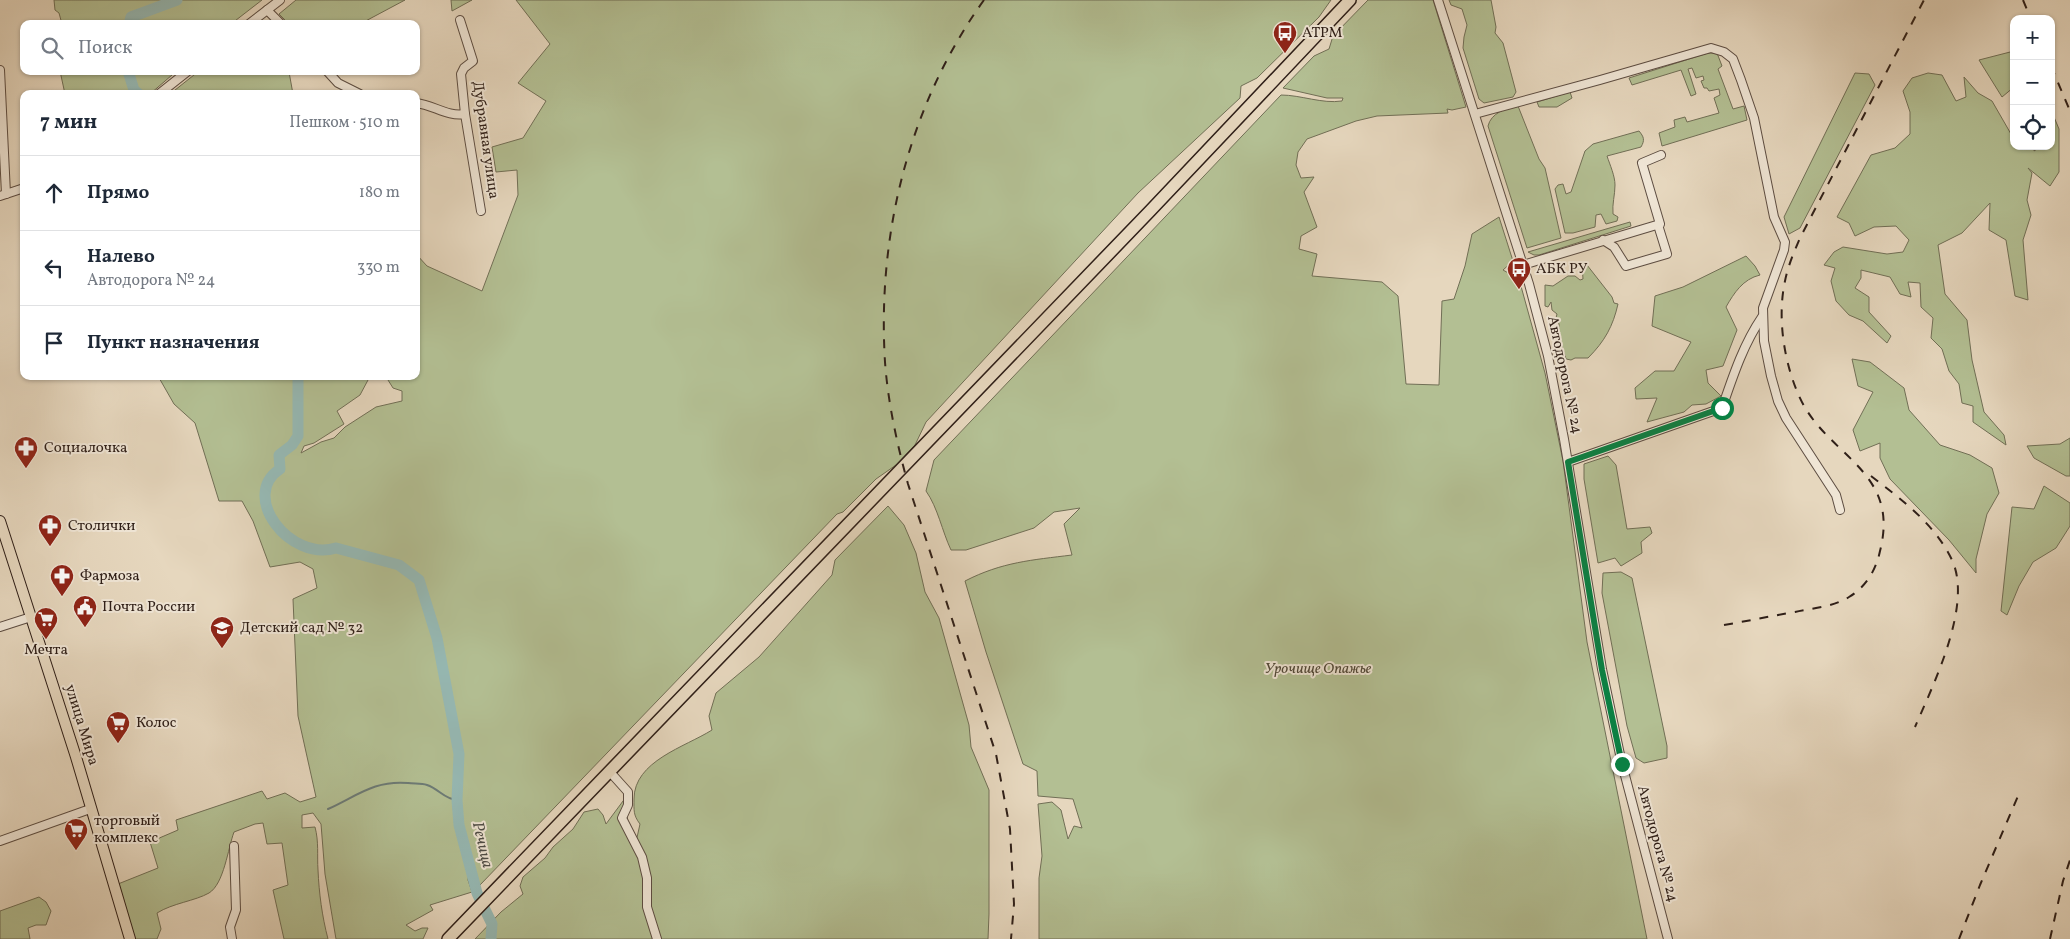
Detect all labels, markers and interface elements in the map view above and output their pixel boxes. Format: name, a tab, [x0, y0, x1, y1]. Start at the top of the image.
map controls	[2010, 15, 2055, 150]
button: +	[2010, 15, 2055, 60]
search box	[20, 20, 420, 75]
bus stop icon: АТРМ	[1272, 20, 1298, 54]
place label: АТРМ	[1302, 23, 1343, 44]
icon: search	[38, 34, 66, 62]
text: Поиск	[78, 35, 132, 61]
button: −	[2010, 60, 2055, 105]
street label: Дубравная улица	[466, 80, 504, 200]
button: locate	[2010, 105, 2055, 150]
text: 7 мин	[40, 108, 97, 137]
text: Пешком · 510 m	[289, 112, 400, 134]
icon: ahead	[40, 179, 68, 207]
text: Прямо	[87, 180, 149, 206]
text: 180 m	[359, 182, 400, 204]
text: Налево	[87, 244, 155, 270]
icon: left	[40, 254, 68, 282]
bus stop icon: АБК РУ	[1506, 256, 1532, 290]
text: 330 m	[357, 257, 400, 279]
place label: АБК РУ	[1536, 259, 1588, 280]
text: Автодорога № 24	[87, 270, 215, 292]
street label: Автодорога № 24	[1541, 314, 1587, 436]
icon: arrive	[40, 329, 68, 357]
text: Пункт назначения	[87, 330, 260, 356]
route start	[1711, 397, 1734, 420]
pharmacy icon: Социалочка	[13, 435, 39, 469]
place label: Социалочка	[44, 438, 127, 459]
pharmacy icon: Столички	[37, 513, 63, 547]
place label: Столички	[68, 516, 135, 537]
pharmacy icon: Фармоза	[49, 563, 75, 597]
place label: Фармоза	[80, 566, 140, 587]
public building icon: Почта России	[72, 594, 98, 628]
place label: Почта России	[102, 597, 195, 618]
supermarket icon: Мечта	[33, 606, 59, 640]
school or university icon: Детский сад № 32	[209, 615, 235, 649]
place label: Детский сад № 32	[240, 618, 363, 639]
place label: Мечта	[24, 640, 68, 661]
park label: Урочище Опажье	[1265, 659, 1372, 680]
street label: улица Мира	[59, 682, 103, 768]
supermarket icon: Колос	[105, 710, 131, 744]
place label: Колос	[136, 713, 177, 734]
route end	[1611, 753, 1634, 776]
street label: Автодорога № 24	[1631, 783, 1683, 905]
place label: торговый комплекс	[94, 811, 160, 849]
supermarket icon: торговый комплекс	[63, 817, 89, 851]
water label: Речица	[466, 820, 498, 871]

